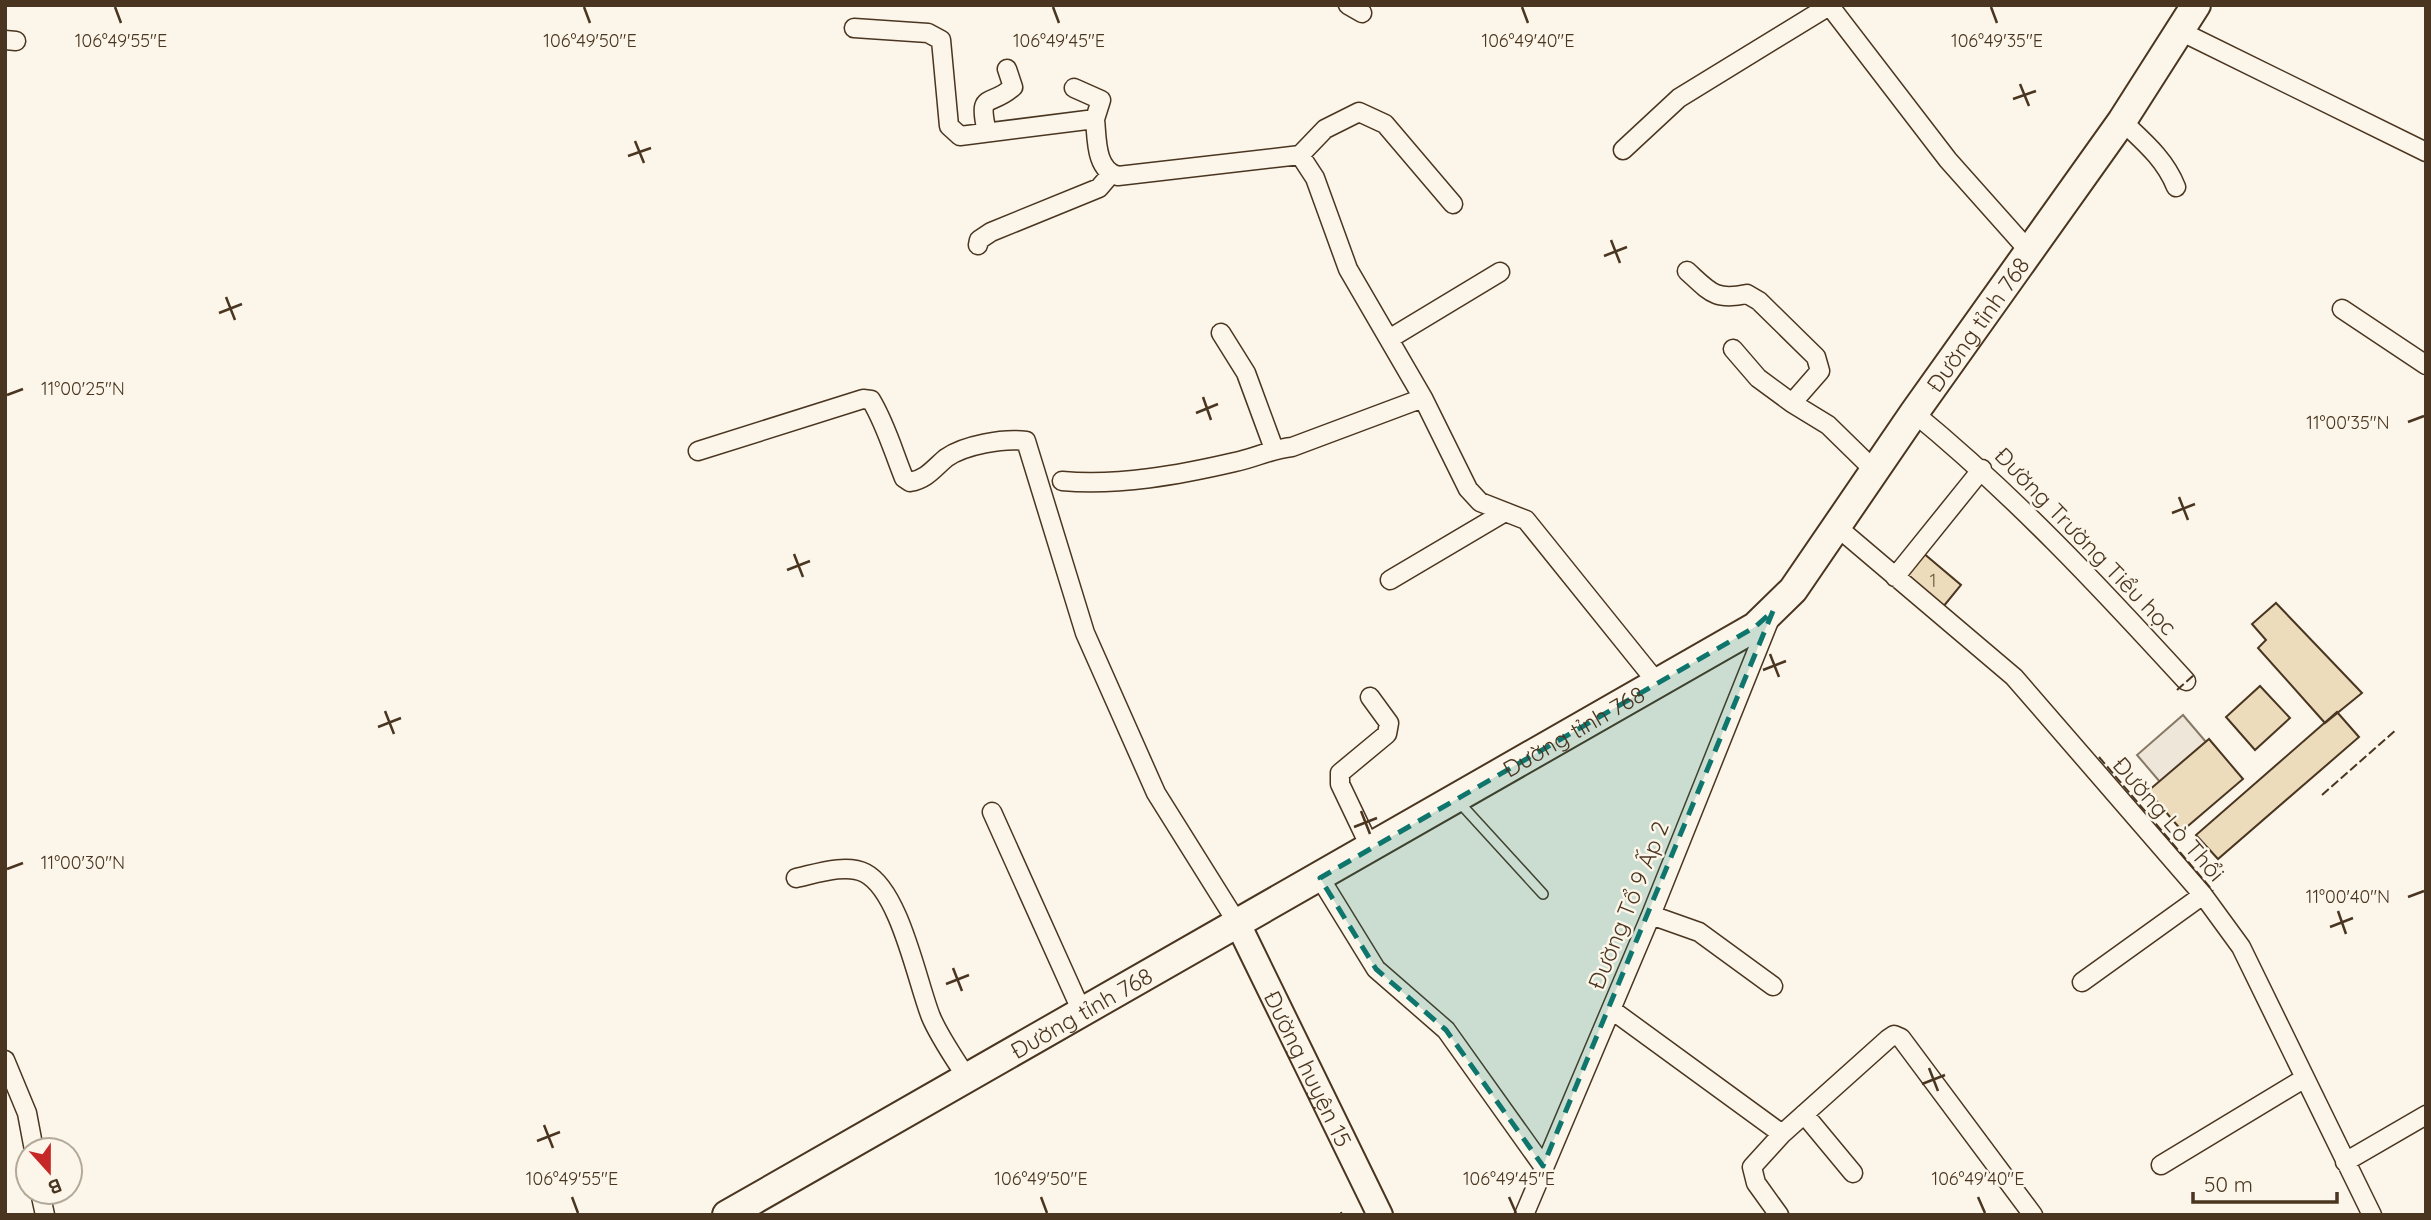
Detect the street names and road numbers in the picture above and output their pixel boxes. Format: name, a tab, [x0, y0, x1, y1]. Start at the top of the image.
street label: Đường tỉnh 768	[1920, 251, 2035, 397]
street label: Đường Trường Tiểu học	[1989, 441, 2183, 641]
street label: Đường tỉnh 768	[1497, 679, 1649, 783]
street label: Đường Lò Thổi	[2107, 751, 2231, 887]
street label: Đường Tổ 9 Ấp 2	[1581, 817, 1675, 993]
street label: Đường tỉnh 768	[1005, 960, 1157, 1064]
street label: Đường huyện 15	[1258, 986, 1359, 1152]

